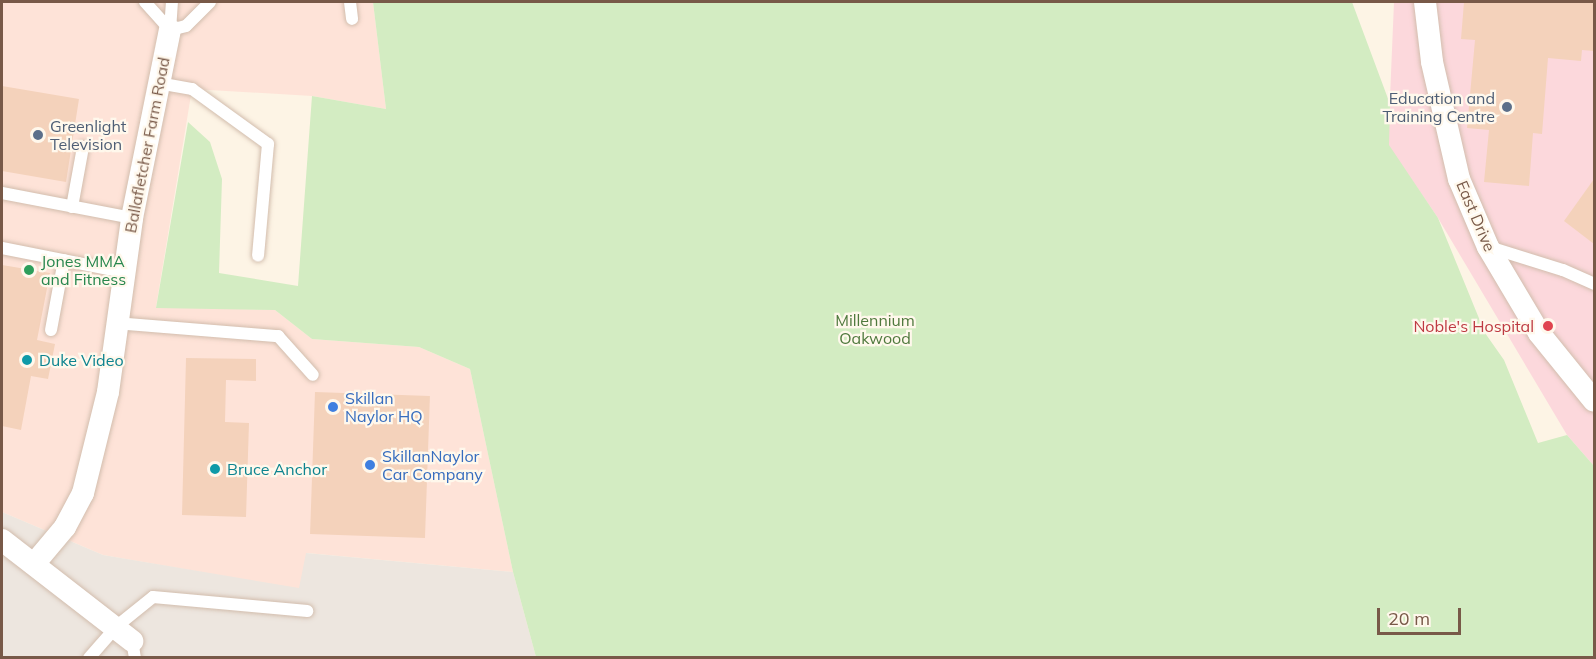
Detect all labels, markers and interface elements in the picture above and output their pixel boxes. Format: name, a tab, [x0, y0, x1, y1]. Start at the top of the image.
street label: Ballafletcher Farm Road	[121, 55, 173, 235]
place label: Education and Training Centre	[1383, 88, 1495, 126]
marker: Education and Training Centre	[1500, 100, 1514, 114]
place label: Greenlight Television	[50, 116, 126, 154]
marker: Greenlight Television	[31, 128, 45, 142]
street label: East Drive	[1452, 178, 1500, 254]
place label: Jones MMA and Fitness	[41, 251, 126, 289]
marker: Jones MMA and Fitness	[22, 263, 36, 277]
park label: Millennium Oakwood	[835, 310, 915, 348]
place label: Noble's Hospital	[1413, 316, 1534, 336]
marker: Noble's Hospital	[1539, 317, 1557, 335]
place label: Duke Video	[39, 350, 124, 370]
marker: Duke Video	[20, 353, 34, 367]
place label: Skillan Naylor HQ	[345, 388, 423, 426]
marker: Skillan Naylor HQ	[326, 400, 340, 414]
place label: SkillanNaylor Car Company	[382, 446, 483, 484]
marker: SkillanNaylor Car Company	[363, 458, 377, 472]
place label: Bruce Anchor	[227, 459, 327, 479]
marker: Bruce Anchor	[208, 462, 222, 476]
scale bar	[1380, 596, 1464, 634]
text: 20 m	[1388, 607, 1430, 630]

